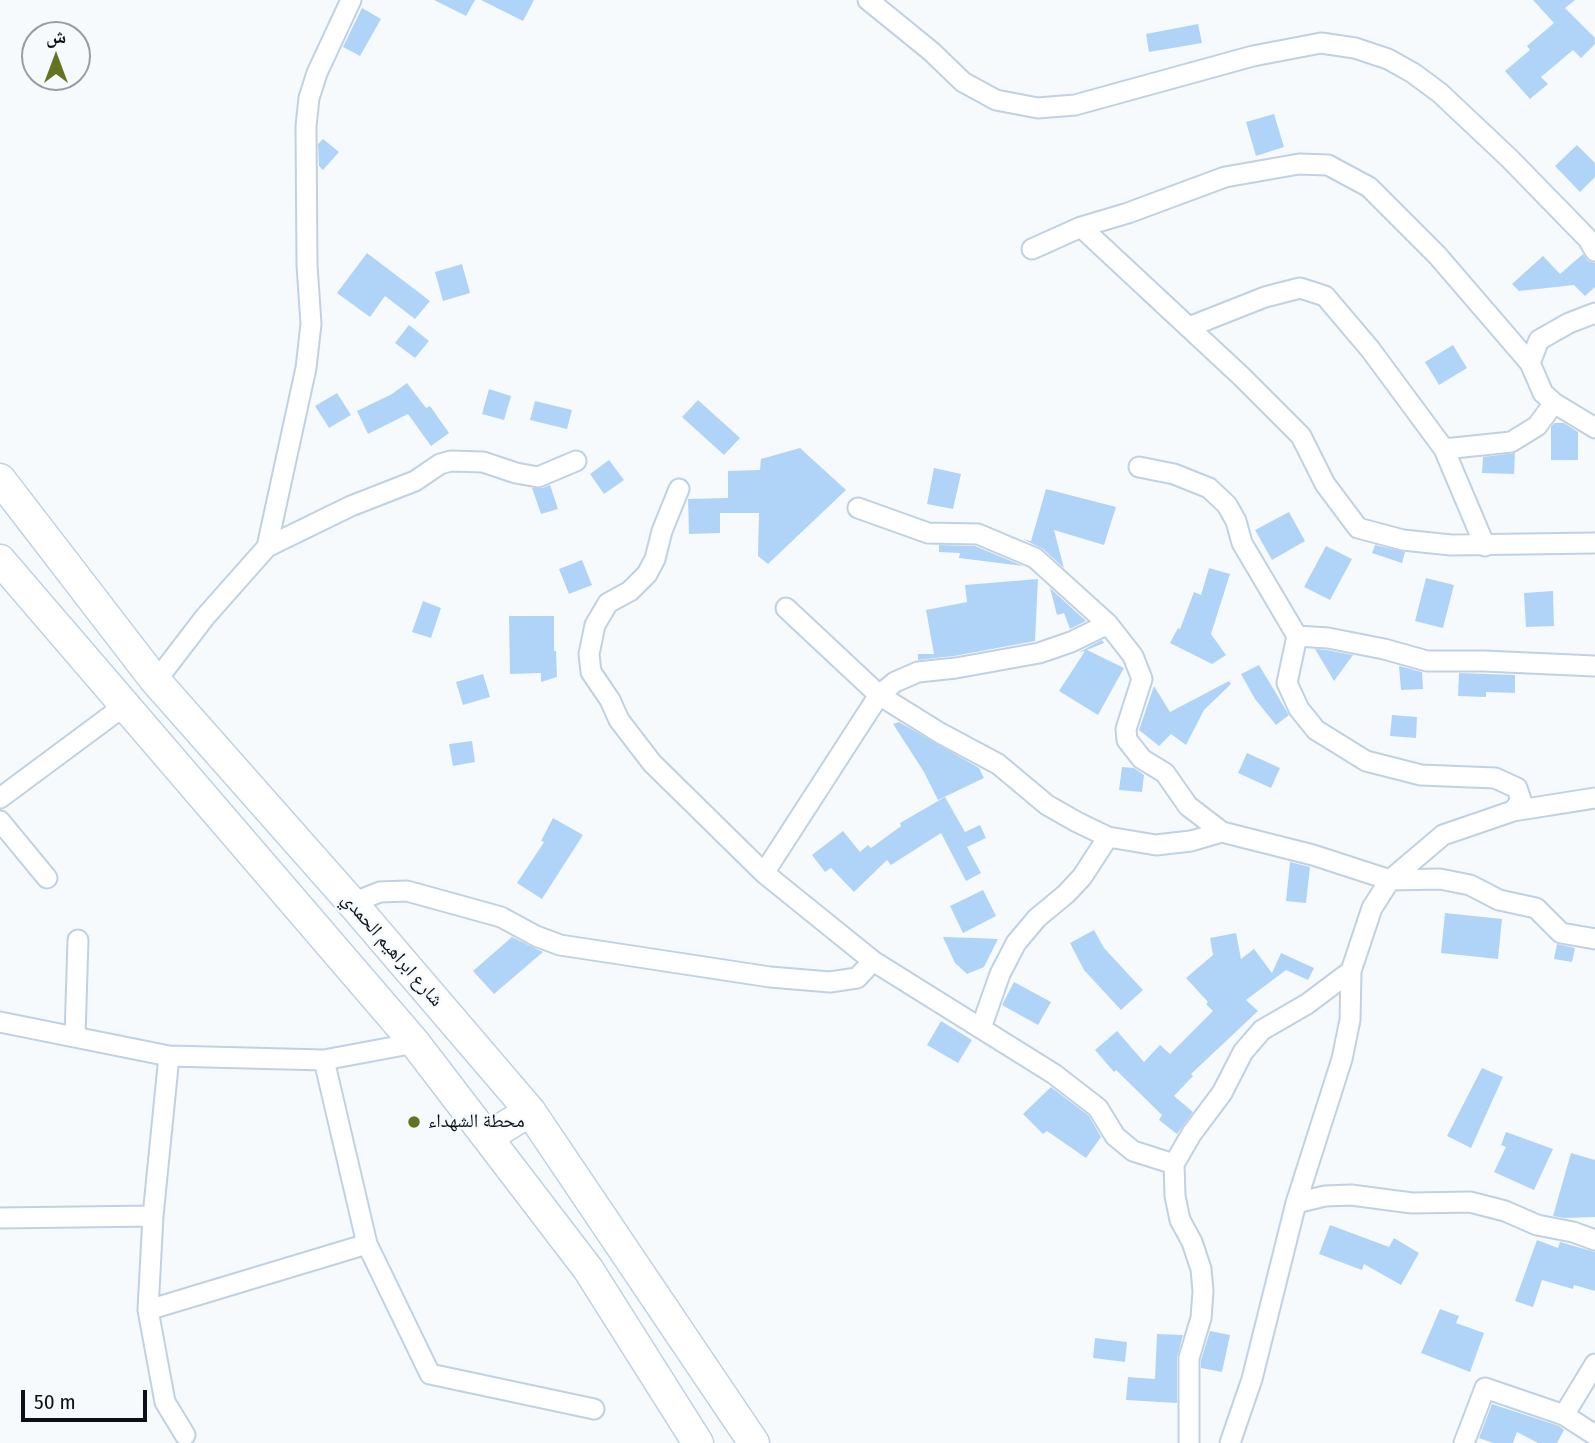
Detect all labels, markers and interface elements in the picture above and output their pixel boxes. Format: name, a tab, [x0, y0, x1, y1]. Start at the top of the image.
north arrow	[21, 21, 91, 91]
text: ش	[46, 25, 66, 48]
street label: شارع ابراهيم الحمدي	[336, 888, 448, 1012]
place label: محطة الشهداء	[428, 1111, 525, 1133]
marker: محطة الشهداء	[406, 1114, 422, 1130]
scale bar	[24, 1376, 150, 1420]
text: 50 m	[34, 1389, 76, 1415]

